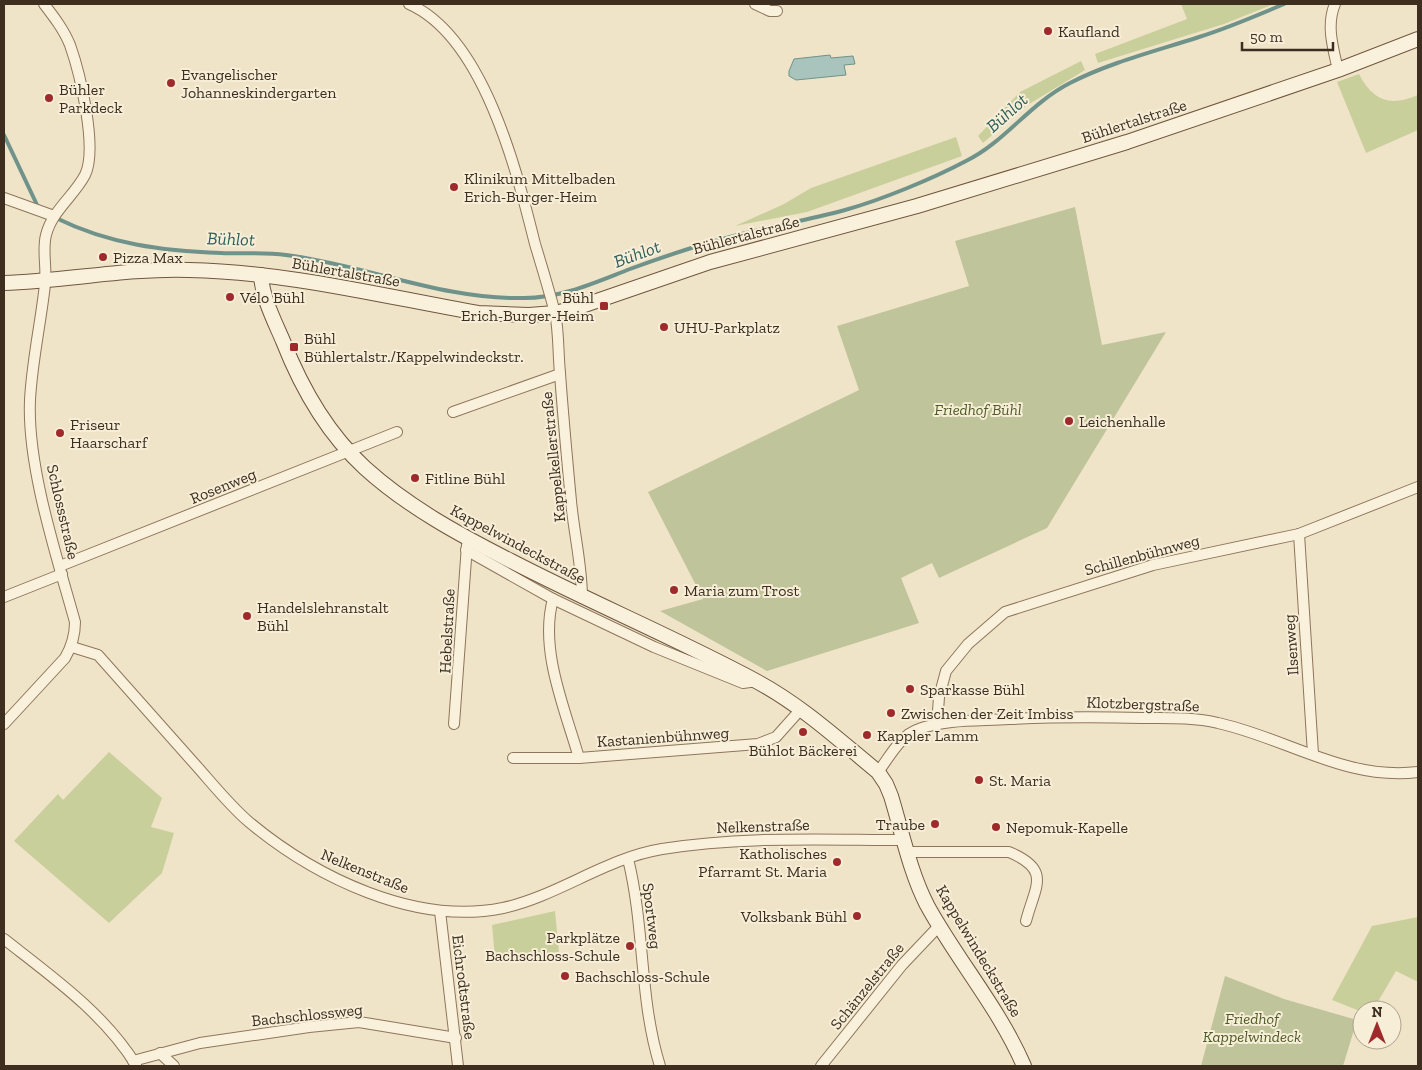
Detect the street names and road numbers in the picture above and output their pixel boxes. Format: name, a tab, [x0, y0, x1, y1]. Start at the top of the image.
street label: Bühlertalstraße	[1079, 95, 1189, 147]
street label: Bühlertalstraße	[691, 212, 801, 258]
street label: Bühlertalstraße	[290, 253, 402, 291]
street label: Kappelkellerstraße	[537, 391, 569, 523]
street label: Schlossstraße	[43, 463, 83, 561]
street label: Rosenweg	[187, 464, 259, 508]
street label: Kappelwindeckstraße	[447, 500, 589, 588]
street label: Schillenbühnweg	[1082, 530, 1202, 579]
street label: Hebelstraße	[435, 588, 459, 674]
street label: Ilsenweg	[1279, 614, 1303, 676]
street label: Klotzbergstraße	[1086, 693, 1200, 715]
street label: Kastanienbühnweg	[596, 723, 730, 751]
street label: Nelkenstraße	[716, 815, 810, 837]
street label: Nelkenstraße	[318, 845, 412, 897]
street label: Sportweg	[639, 882, 666, 950]
street label: Kappelwindeckstraße	[932, 882, 1026, 1020]
street label: Eichrodtstraße	[448, 934, 480, 1040]
street label: Schänzelstraße	[826, 939, 908, 1033]
street label: Bachschlossweg	[250, 1000, 364, 1030]

